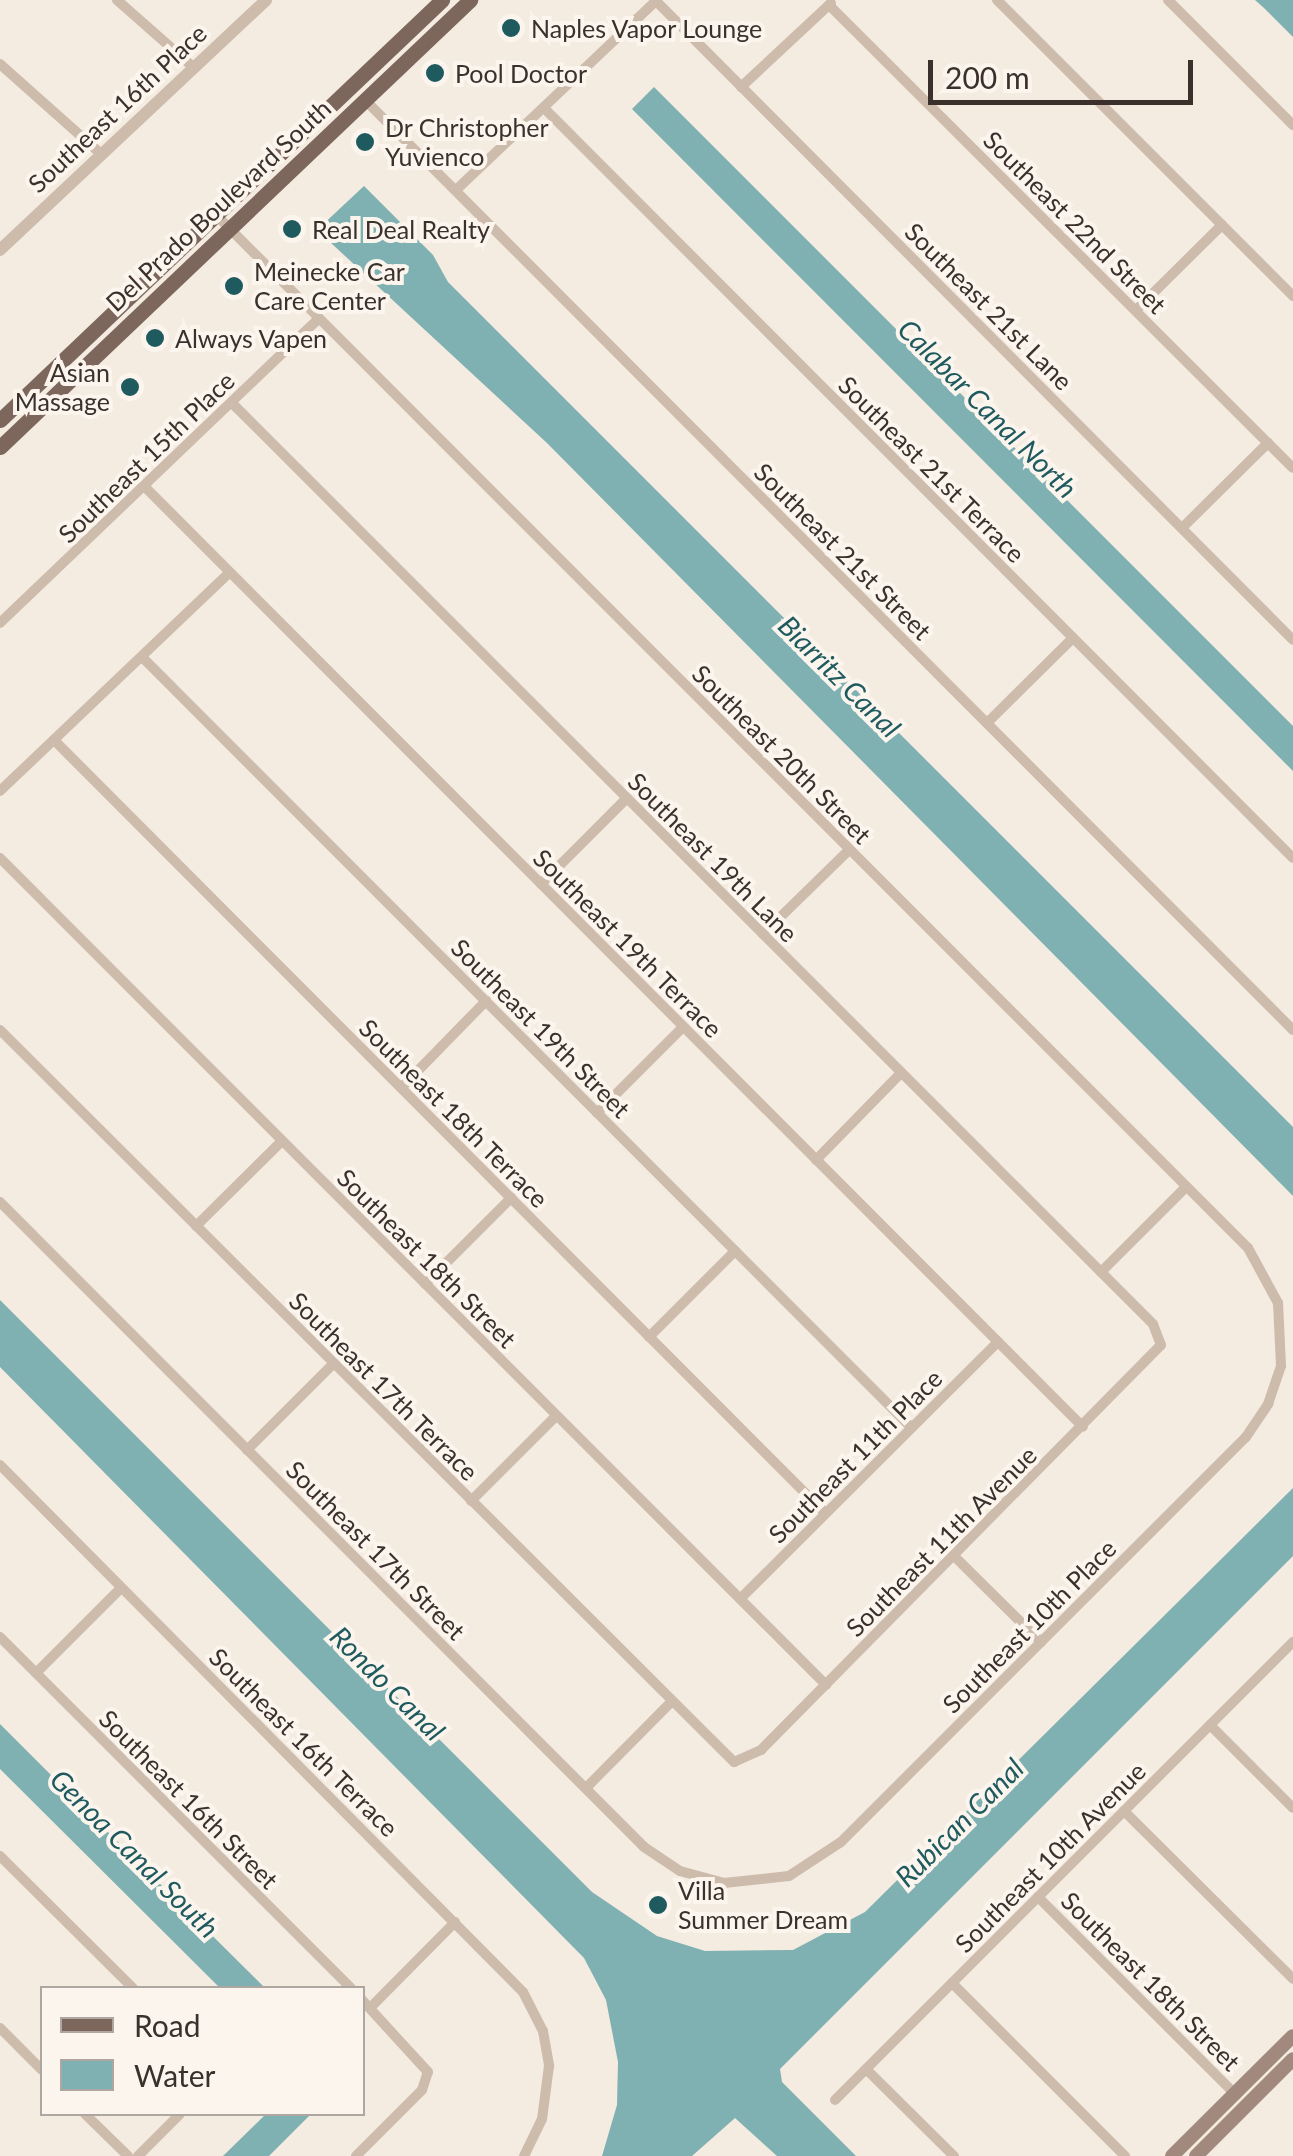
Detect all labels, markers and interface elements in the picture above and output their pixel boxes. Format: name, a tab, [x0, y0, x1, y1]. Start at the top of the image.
place label: Naples Vapor Lounge	[531, 13, 764, 43]
marker: Naples Vapor Lounge	[500, 17, 522, 39]
street label: Southeast 16th Place	[22, 18, 212, 198]
scale bar	[933, 40, 1198, 102]
place label: Pool Doctor	[455, 58, 587, 88]
text: 200 m	[945, 59, 1030, 95]
marker: Pool Doctor	[424, 62, 446, 84]
street label: Del Prado Boulevard South	[99, 93, 337, 317]
place label: Dr Christopher Yuvienco	[385, 113, 549, 172]
street label: Southeast 22nd Street	[978, 125, 1172, 319]
marker: Dr Christopher Yuvienco	[354, 131, 376, 153]
place label: Real Deal Realty	[312, 214, 490, 244]
street label: Southeast 21st Lane	[899, 216, 1079, 396]
marker: Real Deal Realty	[281, 218, 303, 240]
place label: Meinecke Car Care Center	[254, 257, 405, 316]
marker: Meinecke Car Care Center	[223, 275, 245, 297]
water label: Calabar Canal North	[891, 311, 1085, 505]
place label: Always Vapen	[175, 323, 328, 353]
marker: Always Vapen	[144, 327, 166, 349]
place label: Asian Massage	[15, 358, 110, 417]
street label: Southeast 15th Place	[52, 365, 240, 549]
street label: Southeast 21st Terrace	[832, 369, 1032, 569]
marker: Asian Massage	[119, 376, 141, 398]
street label: Southeast 21st Street	[748, 456, 938, 646]
water label: Biarritz Canal	[772, 608, 908, 744]
street label: Southeast 20th Street	[686, 658, 878, 850]
street label: Southeast 19th Lane	[622, 766, 804, 948]
street label: Southeast 19th Terrace	[527, 842, 729, 1044]
street label: Southeast 19th Street	[445, 932, 637, 1124]
street label: Southeast 18th Terrace	[353, 1012, 555, 1214]
street label: Southeast 18th Street	[331, 1162, 523, 1354]
street label: Southeast 17th Terrace	[283, 1285, 485, 1487]
street label: Southeast 11th Place	[762, 1363, 948, 1549]
street label: Southeast 11th Avenue	[839, 1439, 1043, 1643]
street label: Southeast 17th Street	[280, 1454, 472, 1646]
street label: Southeast 10th Place	[936, 1533, 1122, 1719]
water label: Rondo Canal	[324, 1619, 452, 1747]
street label: Southeast 16th Terrace	[203, 1641, 405, 1843]
street label: Southeast 16th Street	[93, 1703, 285, 1895]
water label: Rubican Canal	[888, 1751, 1030, 1893]
street label: Southeast 10th Avenue	[948, 1755, 1152, 1959]
water label: Genoa Canal South	[44, 1762, 226, 1944]
place label: Villa Summer Dream	[678, 1876, 849, 1935]
street label: Southeast 18th Street	[1055, 1885, 1247, 2077]
marker: Villa Summer Dream	[647, 1894, 669, 1916]
legend	[40, 1986, 365, 2116]
text: Road	[134, 2007, 201, 2043]
text: Water	[134, 2057, 216, 2093]

